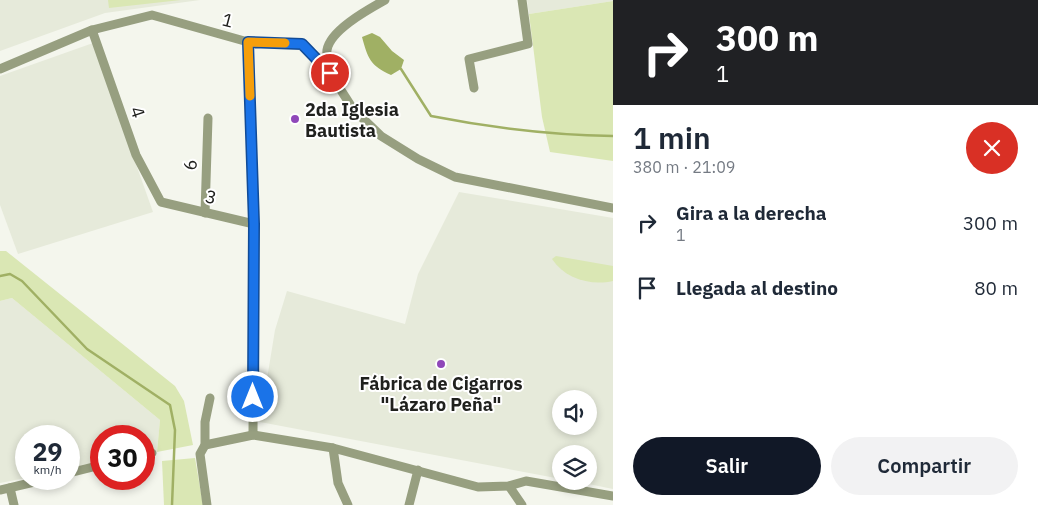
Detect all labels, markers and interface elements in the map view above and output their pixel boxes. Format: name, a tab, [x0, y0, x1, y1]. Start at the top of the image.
street label: 1	[220, 7, 236, 33]
text: 300 m	[716, 15, 819, 61]
icon: right	[633, 20, 698, 85]
pin	[309, 52, 351, 94]
icon: arrive	[316, 59, 344, 87]
text: 1	[716, 59, 729, 88]
place label: 2da Iglesia Bautista	[305, 98, 399, 142]
street label: 4	[125, 103, 151, 121]
marker: 2da Iglesia Bautista	[289, 113, 301, 125]
text: 1 min	[633, 118, 711, 157]
button: close	[966, 122, 1018, 174]
text: 380 m · 21:09	[633, 157, 735, 177]
street label: 6	[178, 159, 202, 171]
street label: 3	[203, 185, 219, 209]
text: Gira a la derecha	[676, 201, 827, 225]
icon: right	[633, 209, 661, 237]
text: 300 m	[963, 211, 1018, 235]
text: 1	[676, 225, 686, 245]
icon: arrive	[633, 274, 661, 302]
text: Llegada al destino	[676, 276, 838, 300]
text: 80 m	[974, 276, 1018, 300]
marker: Fábrica de Cigarros "Lázaro Peña"	[435, 358, 447, 370]
position arrow	[226, 370, 278, 422]
place label: Fábrica de Cigarros "Lázaro Peña"	[359, 372, 523, 416]
map controls	[552, 390, 597, 490]
button: sound	[552, 390, 597, 435]
speed limit sign: 30	[90, 425, 155, 490]
text: 29	[32, 435, 63, 468]
button: Salir	[633, 437, 821, 495]
button: Compartir	[831, 437, 1018, 495]
button: layers	[552, 445, 597, 490]
text: km/h	[33, 462, 62, 477]

